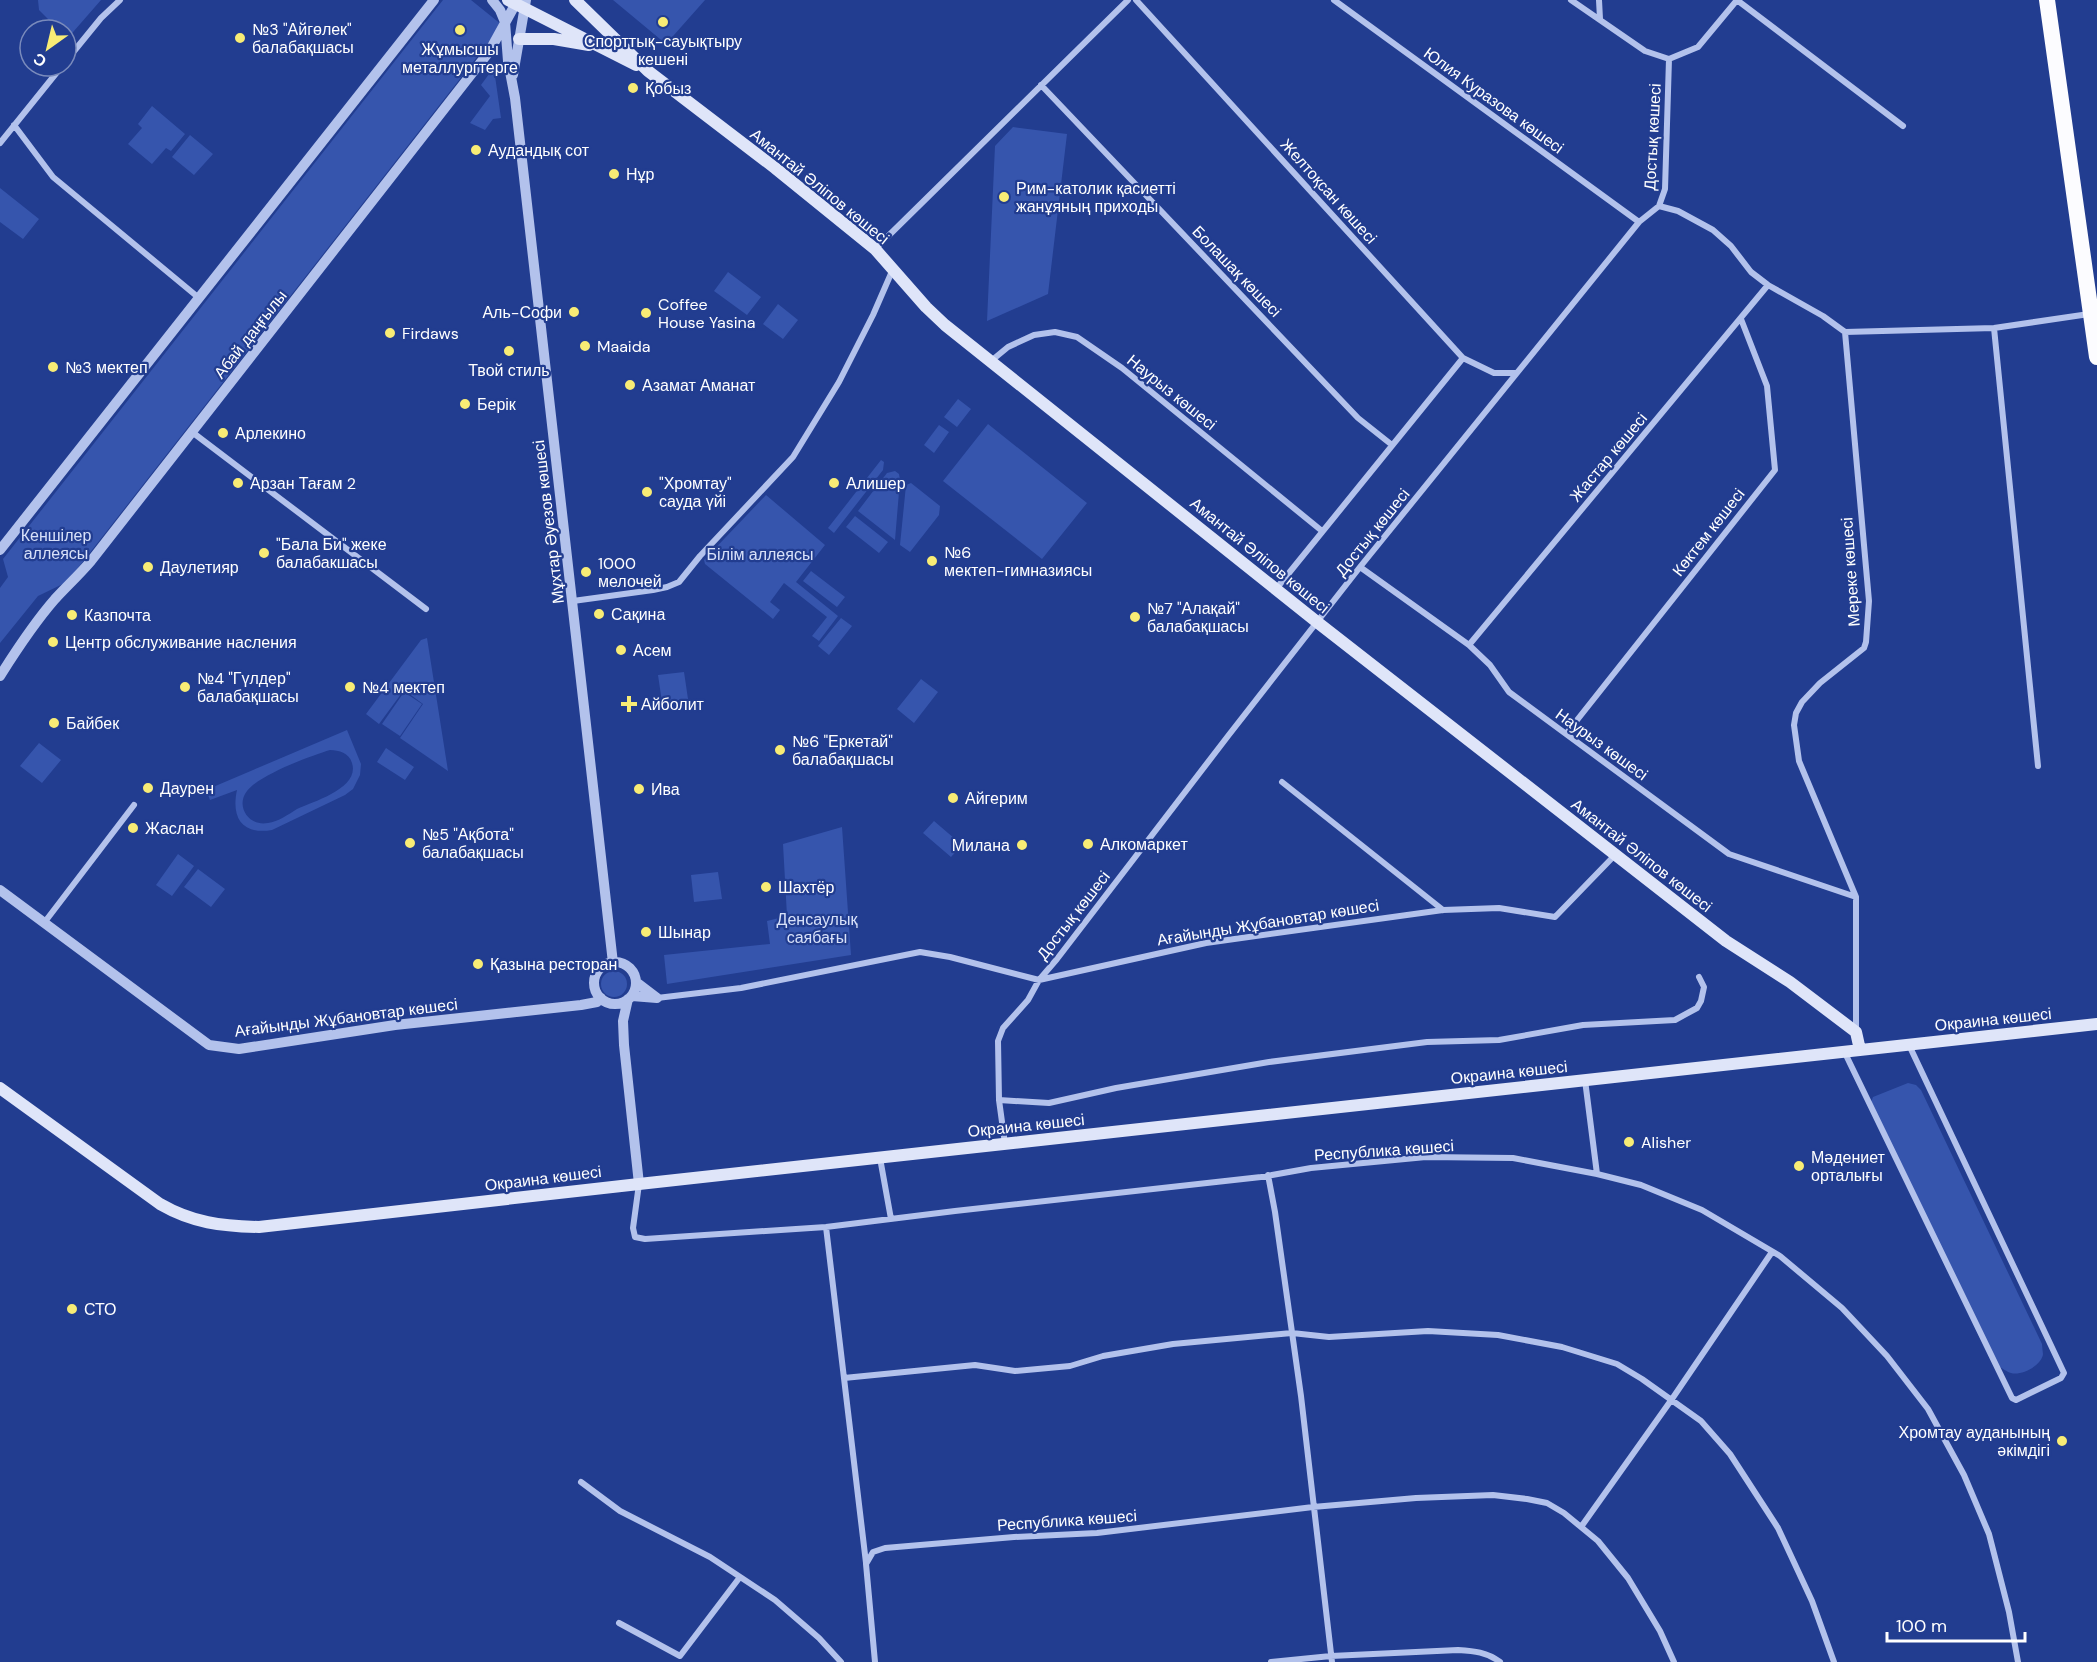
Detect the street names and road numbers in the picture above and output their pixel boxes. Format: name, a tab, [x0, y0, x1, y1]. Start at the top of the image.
street label: Юлия Куразова көшесі	[1420, 42, 1568, 158]
street label: Достық көшесі	[1639, 83, 1666, 191]
street label: Амантай Әліпов көшесі	[746, 124, 894, 249]
street label: Желтоқсан көшесі	[1276, 134, 1381, 248]
street label: Болашақ көшесі	[1188, 221, 1286, 322]
street label: Абай даңғылы	[209, 286, 292, 383]
street label: Наурыз көшесі	[1123, 350, 1221, 435]
street label: Жастар көшесі	[1565, 408, 1652, 506]
street label: Мұхтар Әуезов көшесі	[528, 439, 569, 605]
street label: Достық көшесі	[1331, 484, 1414, 581]
street label: Көктем көшесі	[1668, 484, 1749, 580]
street label: Амантай Әліпов көшесі	[1186, 493, 1334, 618]
street label: Мереке көшесі	[1836, 516, 1865, 627]
street label: Наурыз көшесі	[1551, 704, 1652, 785]
street label: Амантай Әліпов көшесі	[1567, 794, 1716, 917]
street label: Достық көшесі	[1032, 867, 1115, 964]
street label: Ағайынды Жұбановтар көшесі	[1156, 895, 1381, 950]
street label: Ағайынды Жұбановтар көшесі	[233, 993, 459, 1042]
street label: Окраина көшесі	[1934, 1003, 2053, 1036]
street label: Окраина көшесі	[1450, 1056, 1569, 1089]
street label: Окраина көшесі	[967, 1109, 1086, 1142]
street label: Республика көшесі	[1313, 1135, 1455, 1166]
street label: Окраина көшесі	[484, 1161, 603, 1196]
street label: Республика көшесі	[996, 1505, 1138, 1536]

